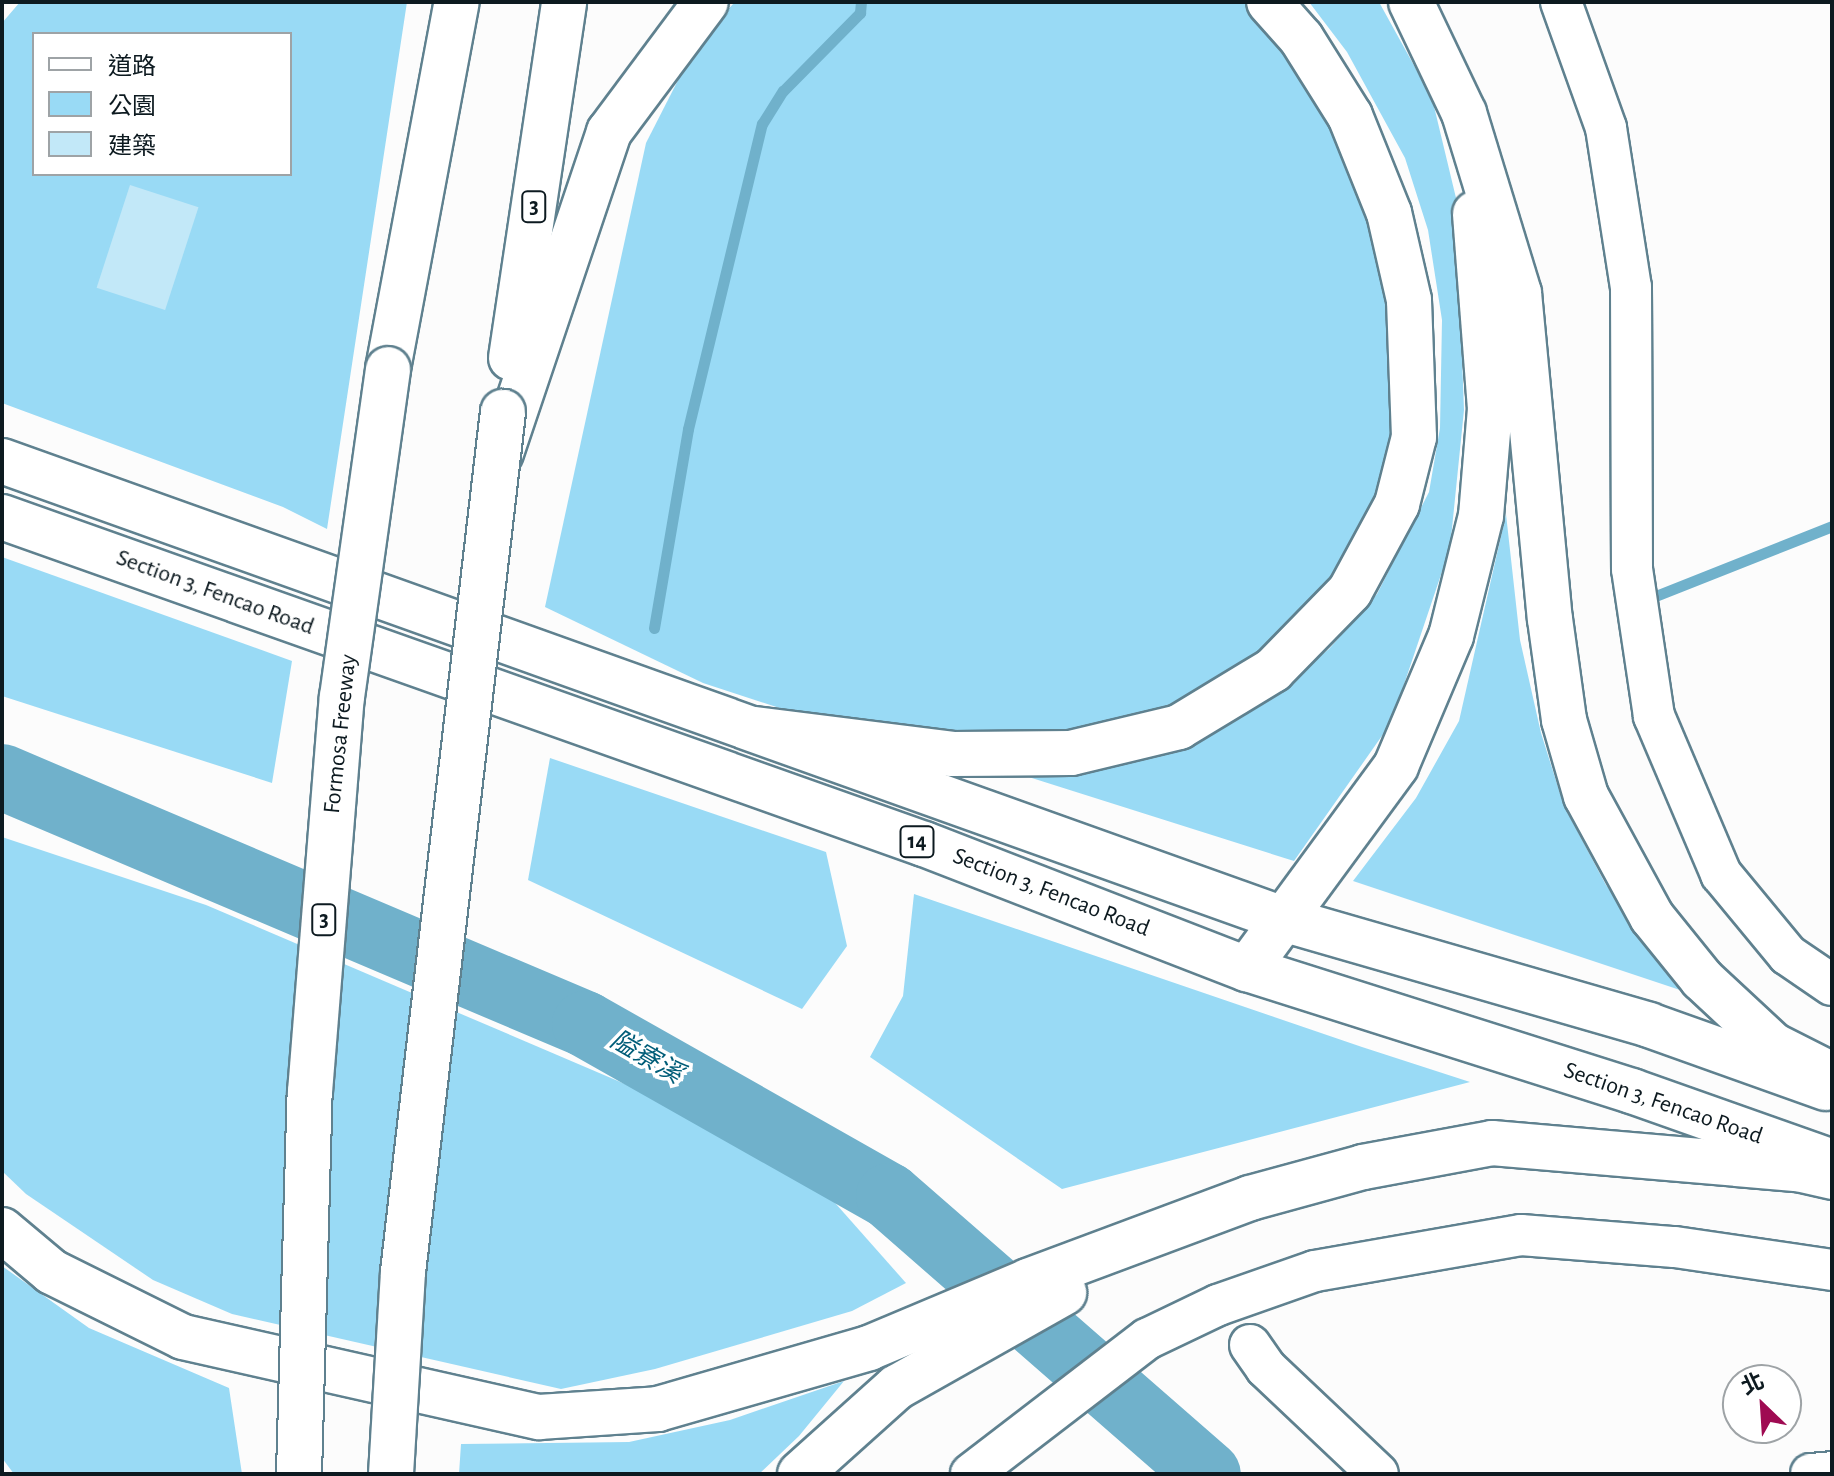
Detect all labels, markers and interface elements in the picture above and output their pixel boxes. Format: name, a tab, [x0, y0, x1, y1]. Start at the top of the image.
legend	[32, 32, 292, 176]
text: 道路	[108, 55, 156, 79]
text: 公園	[108, 95, 156, 119]
text: 建築	[108, 135, 156, 159]
road number: 3	[520, 189, 548, 225]
street label: Section 3, Fencao Road	[112, 544, 318, 642]
street label: Formosa Freeway	[318, 653, 364, 815]
road number: 14	[899, 824, 935, 860]
street label: Section 3, Fencao Road	[949, 842, 1153, 944]
road number: 3	[310, 902, 338, 938]
water label: 隘寮溪	[604, 1025, 688, 1091]
street label: Section 3, Fencao Road	[1560, 1056, 1766, 1152]
north arrow	[1722, 1364, 1802, 1444]
text: 北	[1738, 1369, 1767, 1399]

